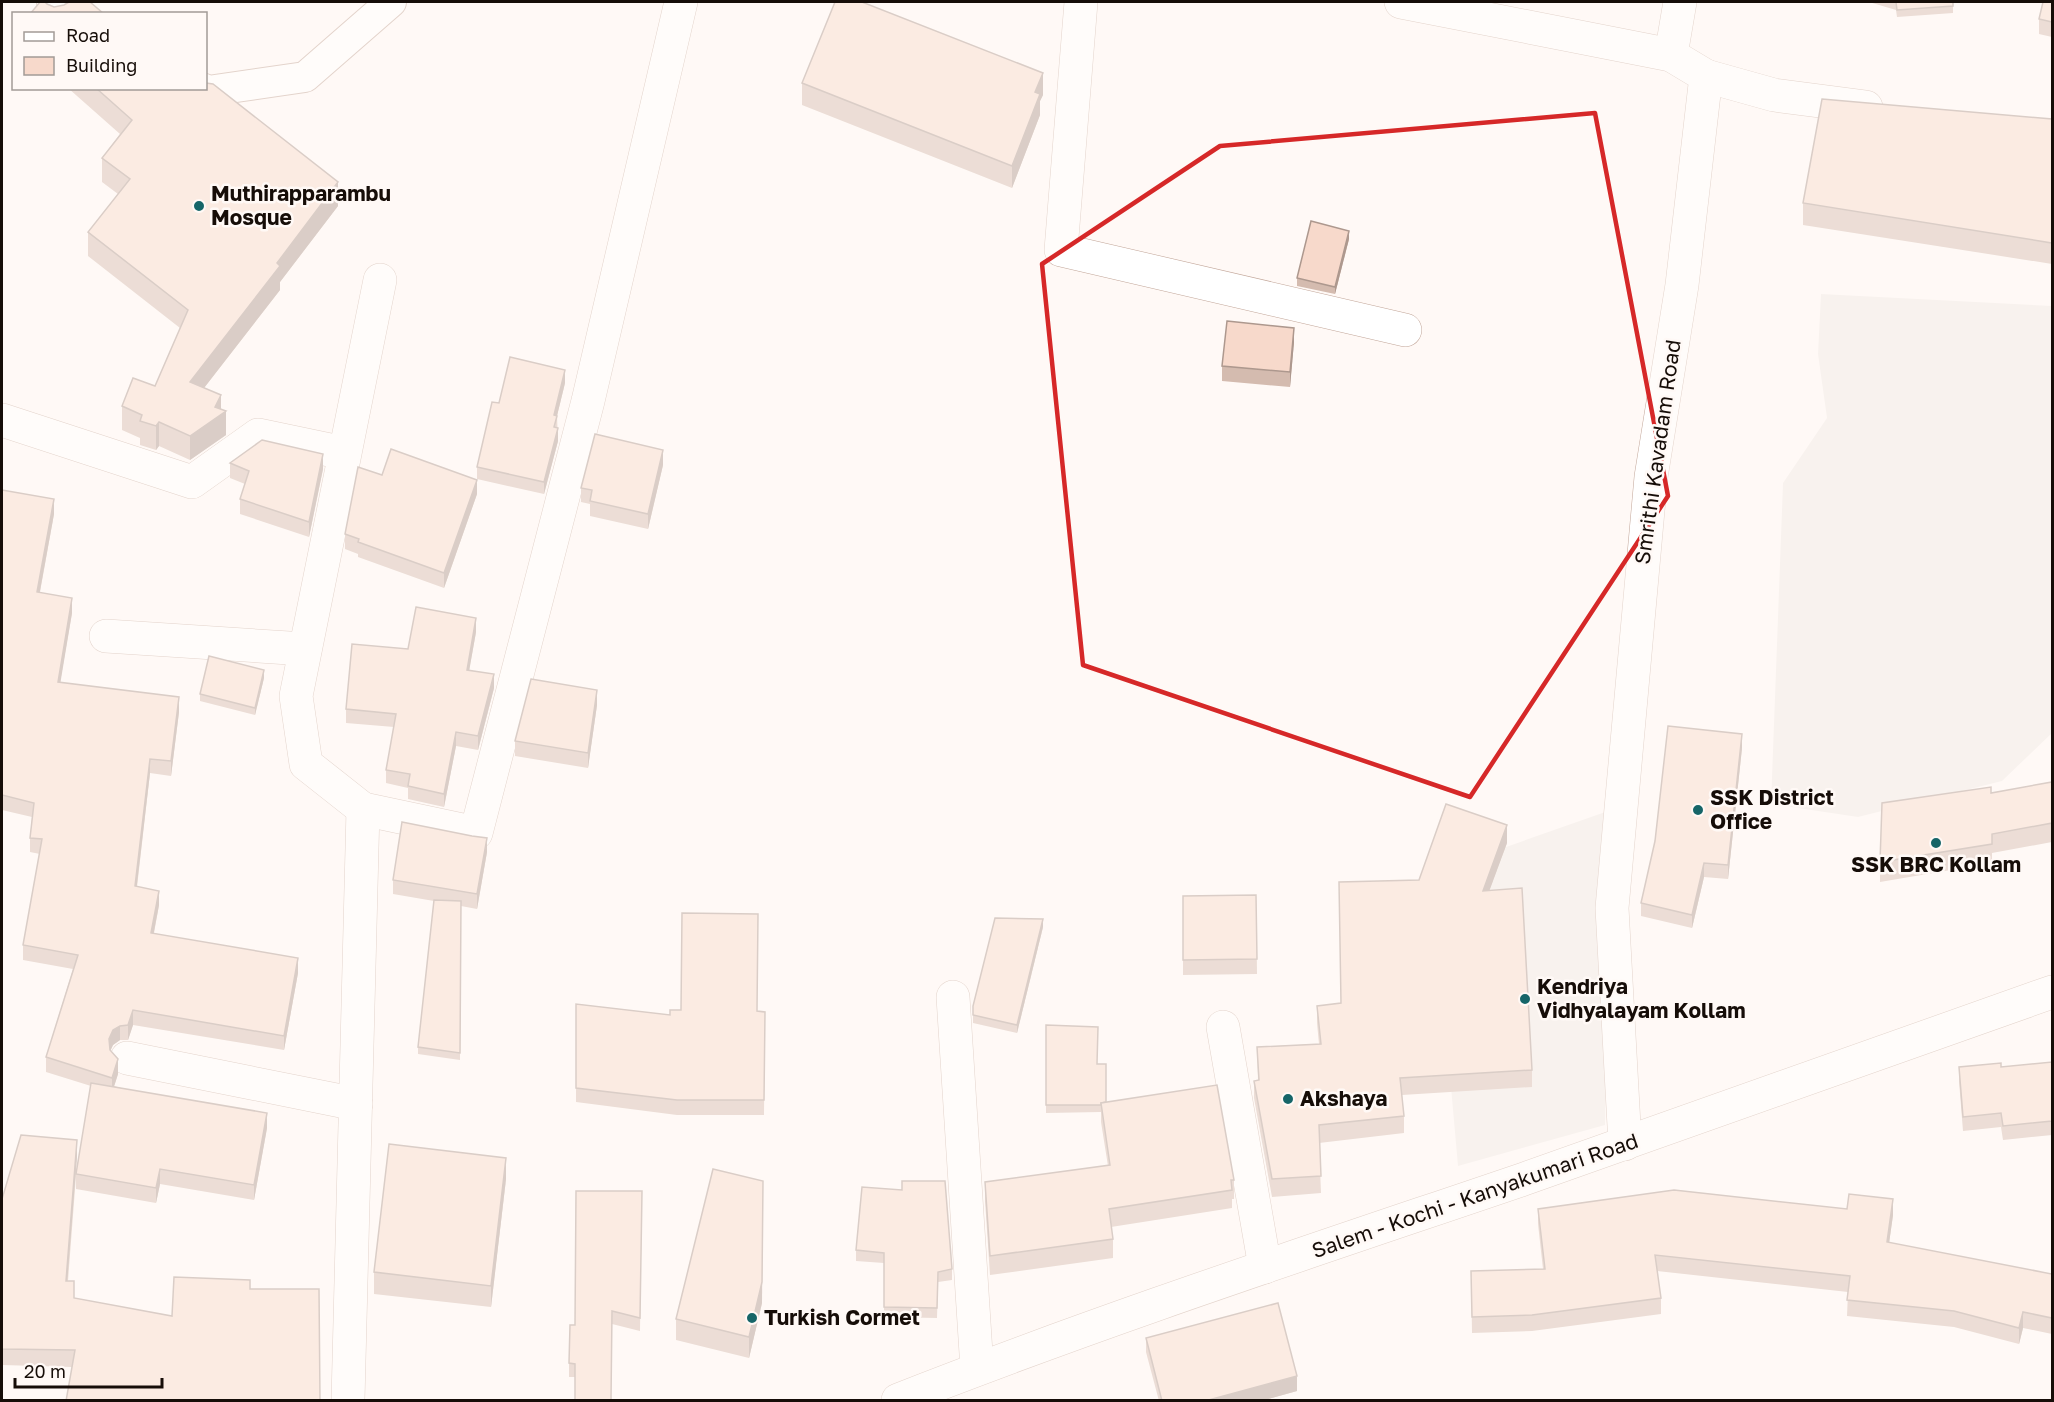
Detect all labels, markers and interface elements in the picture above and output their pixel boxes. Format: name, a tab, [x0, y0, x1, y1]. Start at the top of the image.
legend	[12, 12, 207, 90]
text: Road	[66, 24, 110, 46]
text: Building	[66, 54, 137, 76]
place label: Muthirapparambu Mosque	[211, 180, 391, 230]
marker: Muthirapparambu Mosque	[192, 199, 206, 213]
street label: Smrithi Kavadam Road	[1628, 338, 1686, 566]
place label: SSK District Office	[1710, 784, 1834, 834]
marker: SSK District Office	[1691, 803, 1705, 817]
marker: SSK BRC Kollam	[1929, 836, 1943, 850]
place label: SSK BRC Kollam	[1851, 851, 2021, 877]
place label: Kendriya Vidhyalayam Kollam	[1537, 973, 1746, 1023]
marker: Kendriya Vidhyalayam Kollam	[1518, 992, 1532, 1006]
place label: Akshaya	[1300, 1085, 1387, 1111]
marker: Akshaya	[1281, 1092, 1295, 1106]
street label: Salem - Kochi - Kanyakumari Road	[1308, 1127, 1641, 1263]
place label: Turkish Cormet	[764, 1304, 920, 1330]
marker: Turkish Cormet	[745, 1311, 759, 1325]
scale bar	[15, 1351, 162, 1389]
text: 20 m	[24, 1360, 66, 1382]

